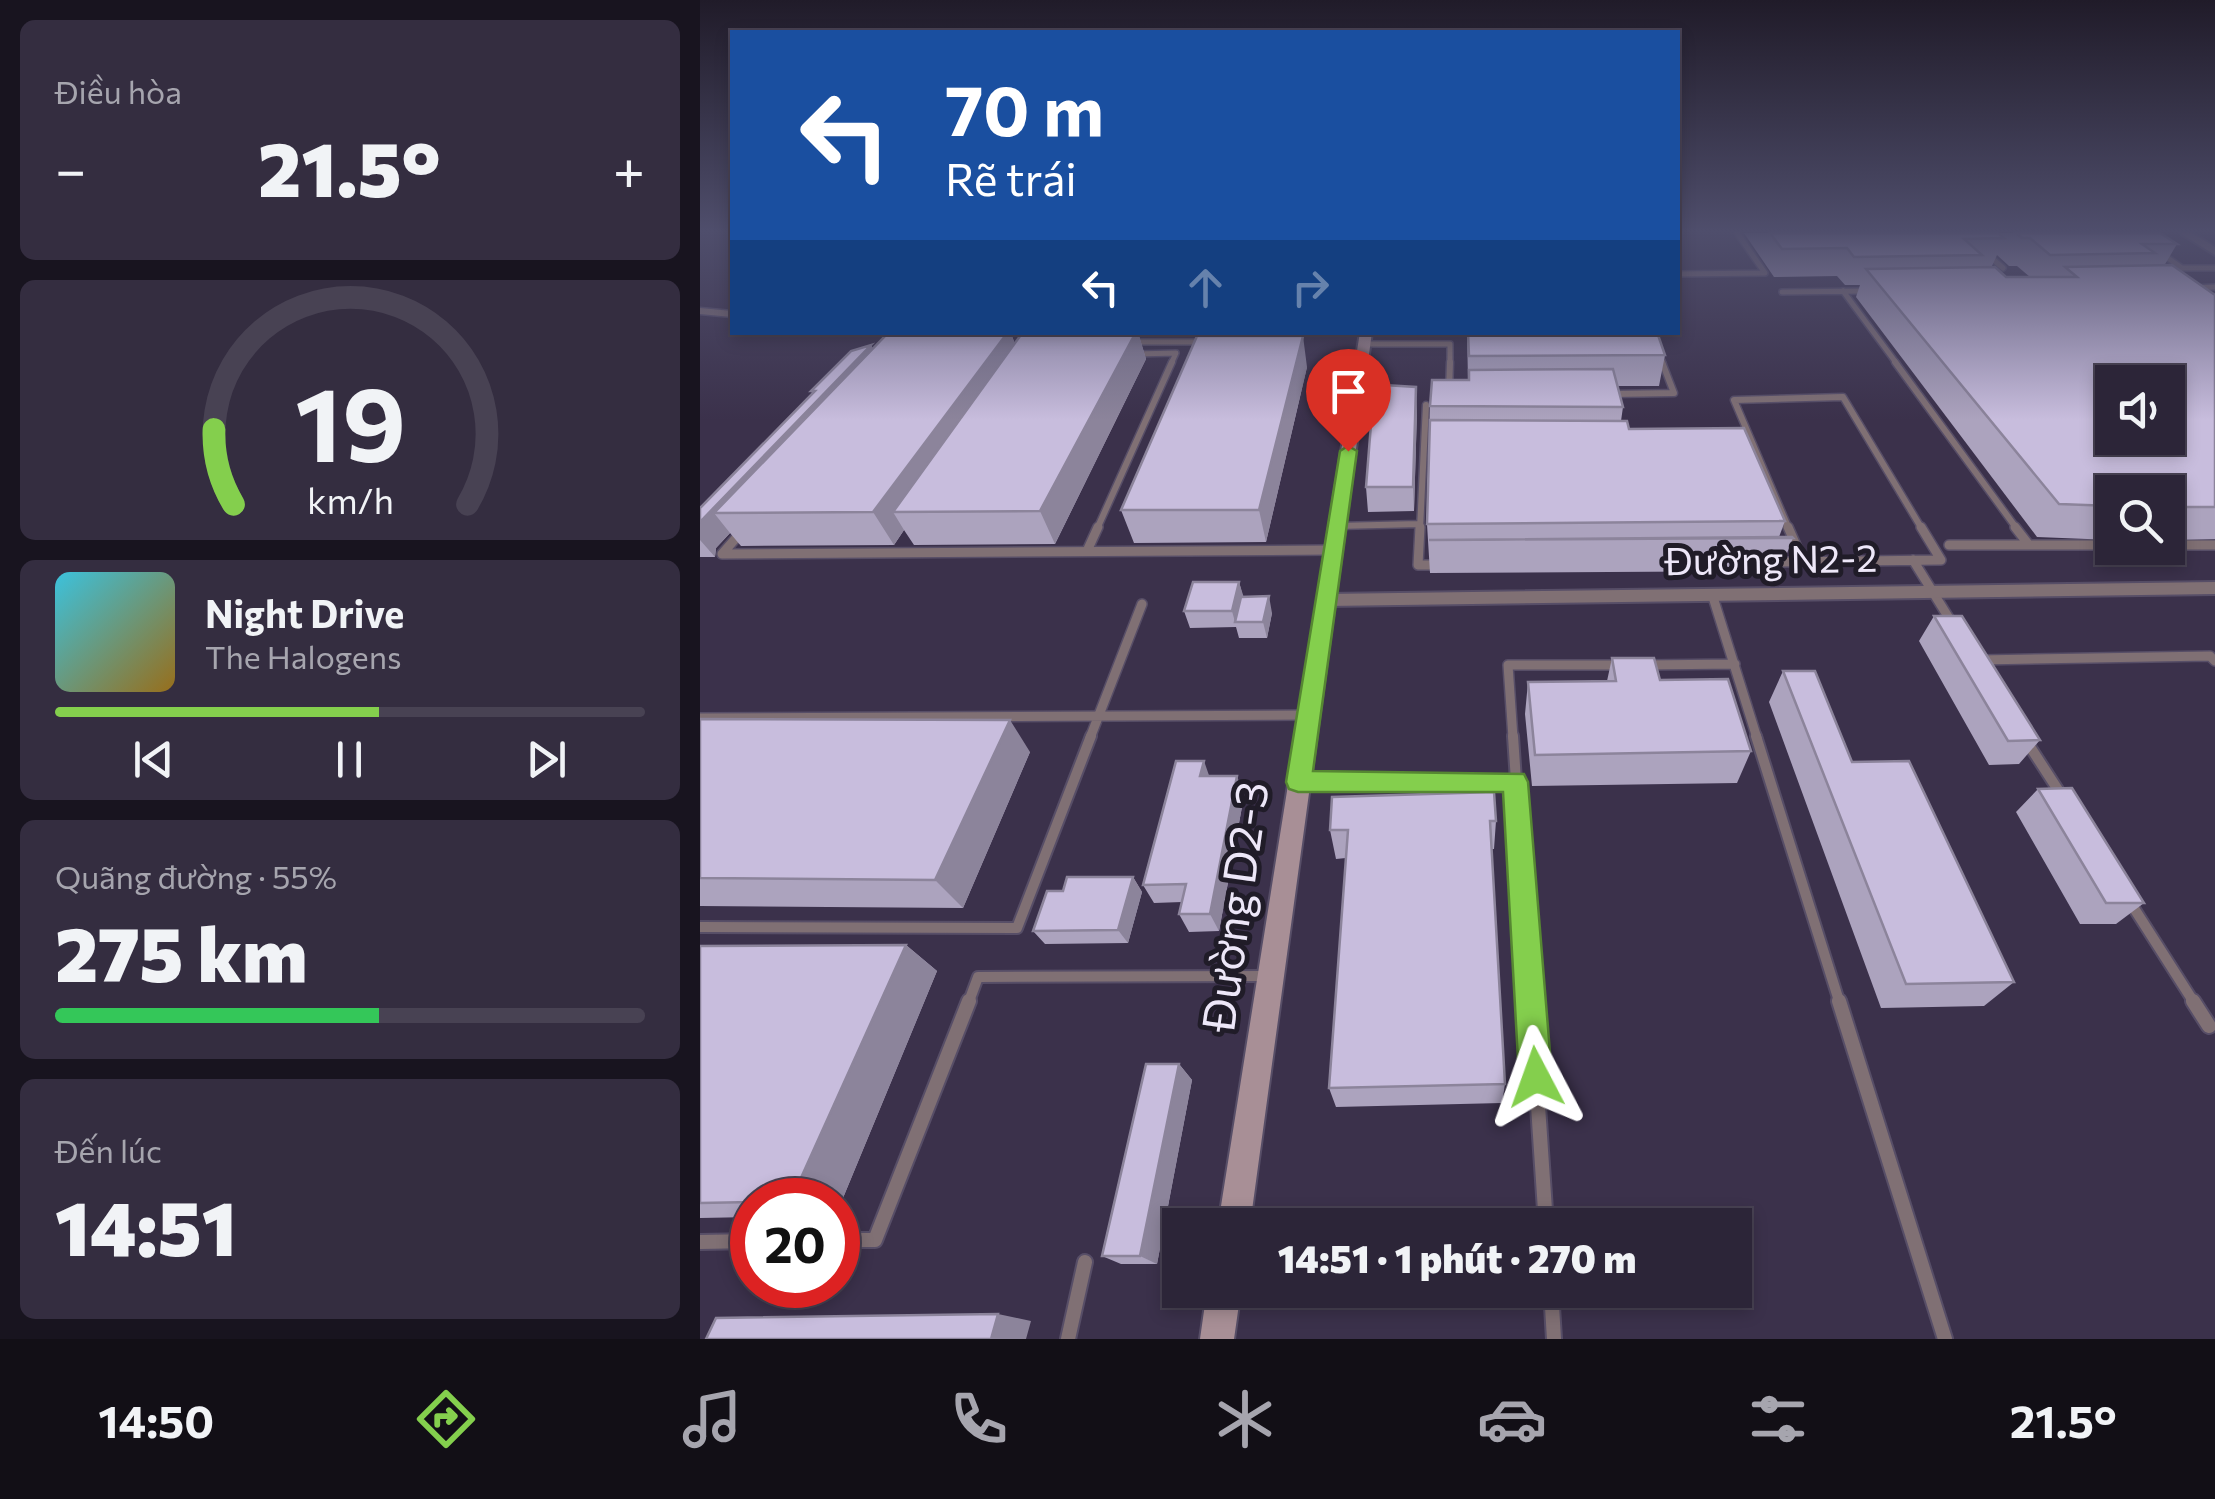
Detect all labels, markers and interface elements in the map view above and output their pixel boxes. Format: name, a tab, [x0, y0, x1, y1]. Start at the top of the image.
text: 70 m	[945, 65, 1104, 150]
icon: left	[780, 70, 910, 200]
text: Điều hòa	[55, 71, 182, 111]
text: 21.5°	[258, 121, 441, 212]
text: −	[55, 134, 86, 201]
text: +	[613, 134, 645, 201]
text: Rẽ trái	[945, 150, 1077, 205]
icon: left	[1073, 260, 1128, 315]
icon: ahead	[1178, 260, 1233, 315]
icon: right	[1283, 260, 1338, 315]
pin	[1306, 349, 1391, 452]
text: 19	[294, 356, 406, 483]
icon: arrive	[1321, 364, 1376, 419]
map controls	[2095, 365, 2185, 565]
button: sound	[2095, 365, 2185, 455]
button: search	[2095, 475, 2185, 565]
text: km/h	[307, 478, 393, 521]
street label: Đường N2-2	[1663, 533, 1878, 583]
text: Night Drive	[205, 589, 404, 636]
text: The Halogens	[205, 636, 402, 676]
icon: previous	[126, 732, 181, 787]
icon: pause	[322, 732, 377, 787]
icon: next	[519, 732, 574, 787]
street label: Đường D2-3	[1188, 778, 1278, 1035]
text: Quãng đường · 55%	[55, 856, 337, 896]
text: 275 km	[55, 906, 307, 997]
position arrow	[1484, 1025, 1588, 1129]
text: Đến lúc	[55, 1130, 162, 1170]
speed limit sign: 20	[730, 1178, 860, 1308]
text: 14:51	[55, 1180, 237, 1271]
text: 14:51 · 1 phút · 270 m	[1278, 1234, 1636, 1281]
icon: directions	[411, 1384, 481, 1454]
icon: music	[677, 1384, 747, 1454]
icon: phone	[944, 1384, 1014, 1454]
icon: climate	[1210, 1384, 1280, 1454]
icon: car	[1477, 1384, 1547, 1454]
icon: filters	[1743, 1384, 1813, 1454]
text: 14:50	[98, 1392, 214, 1447]
text: 21.5°	[2010, 1392, 2117, 1447]

